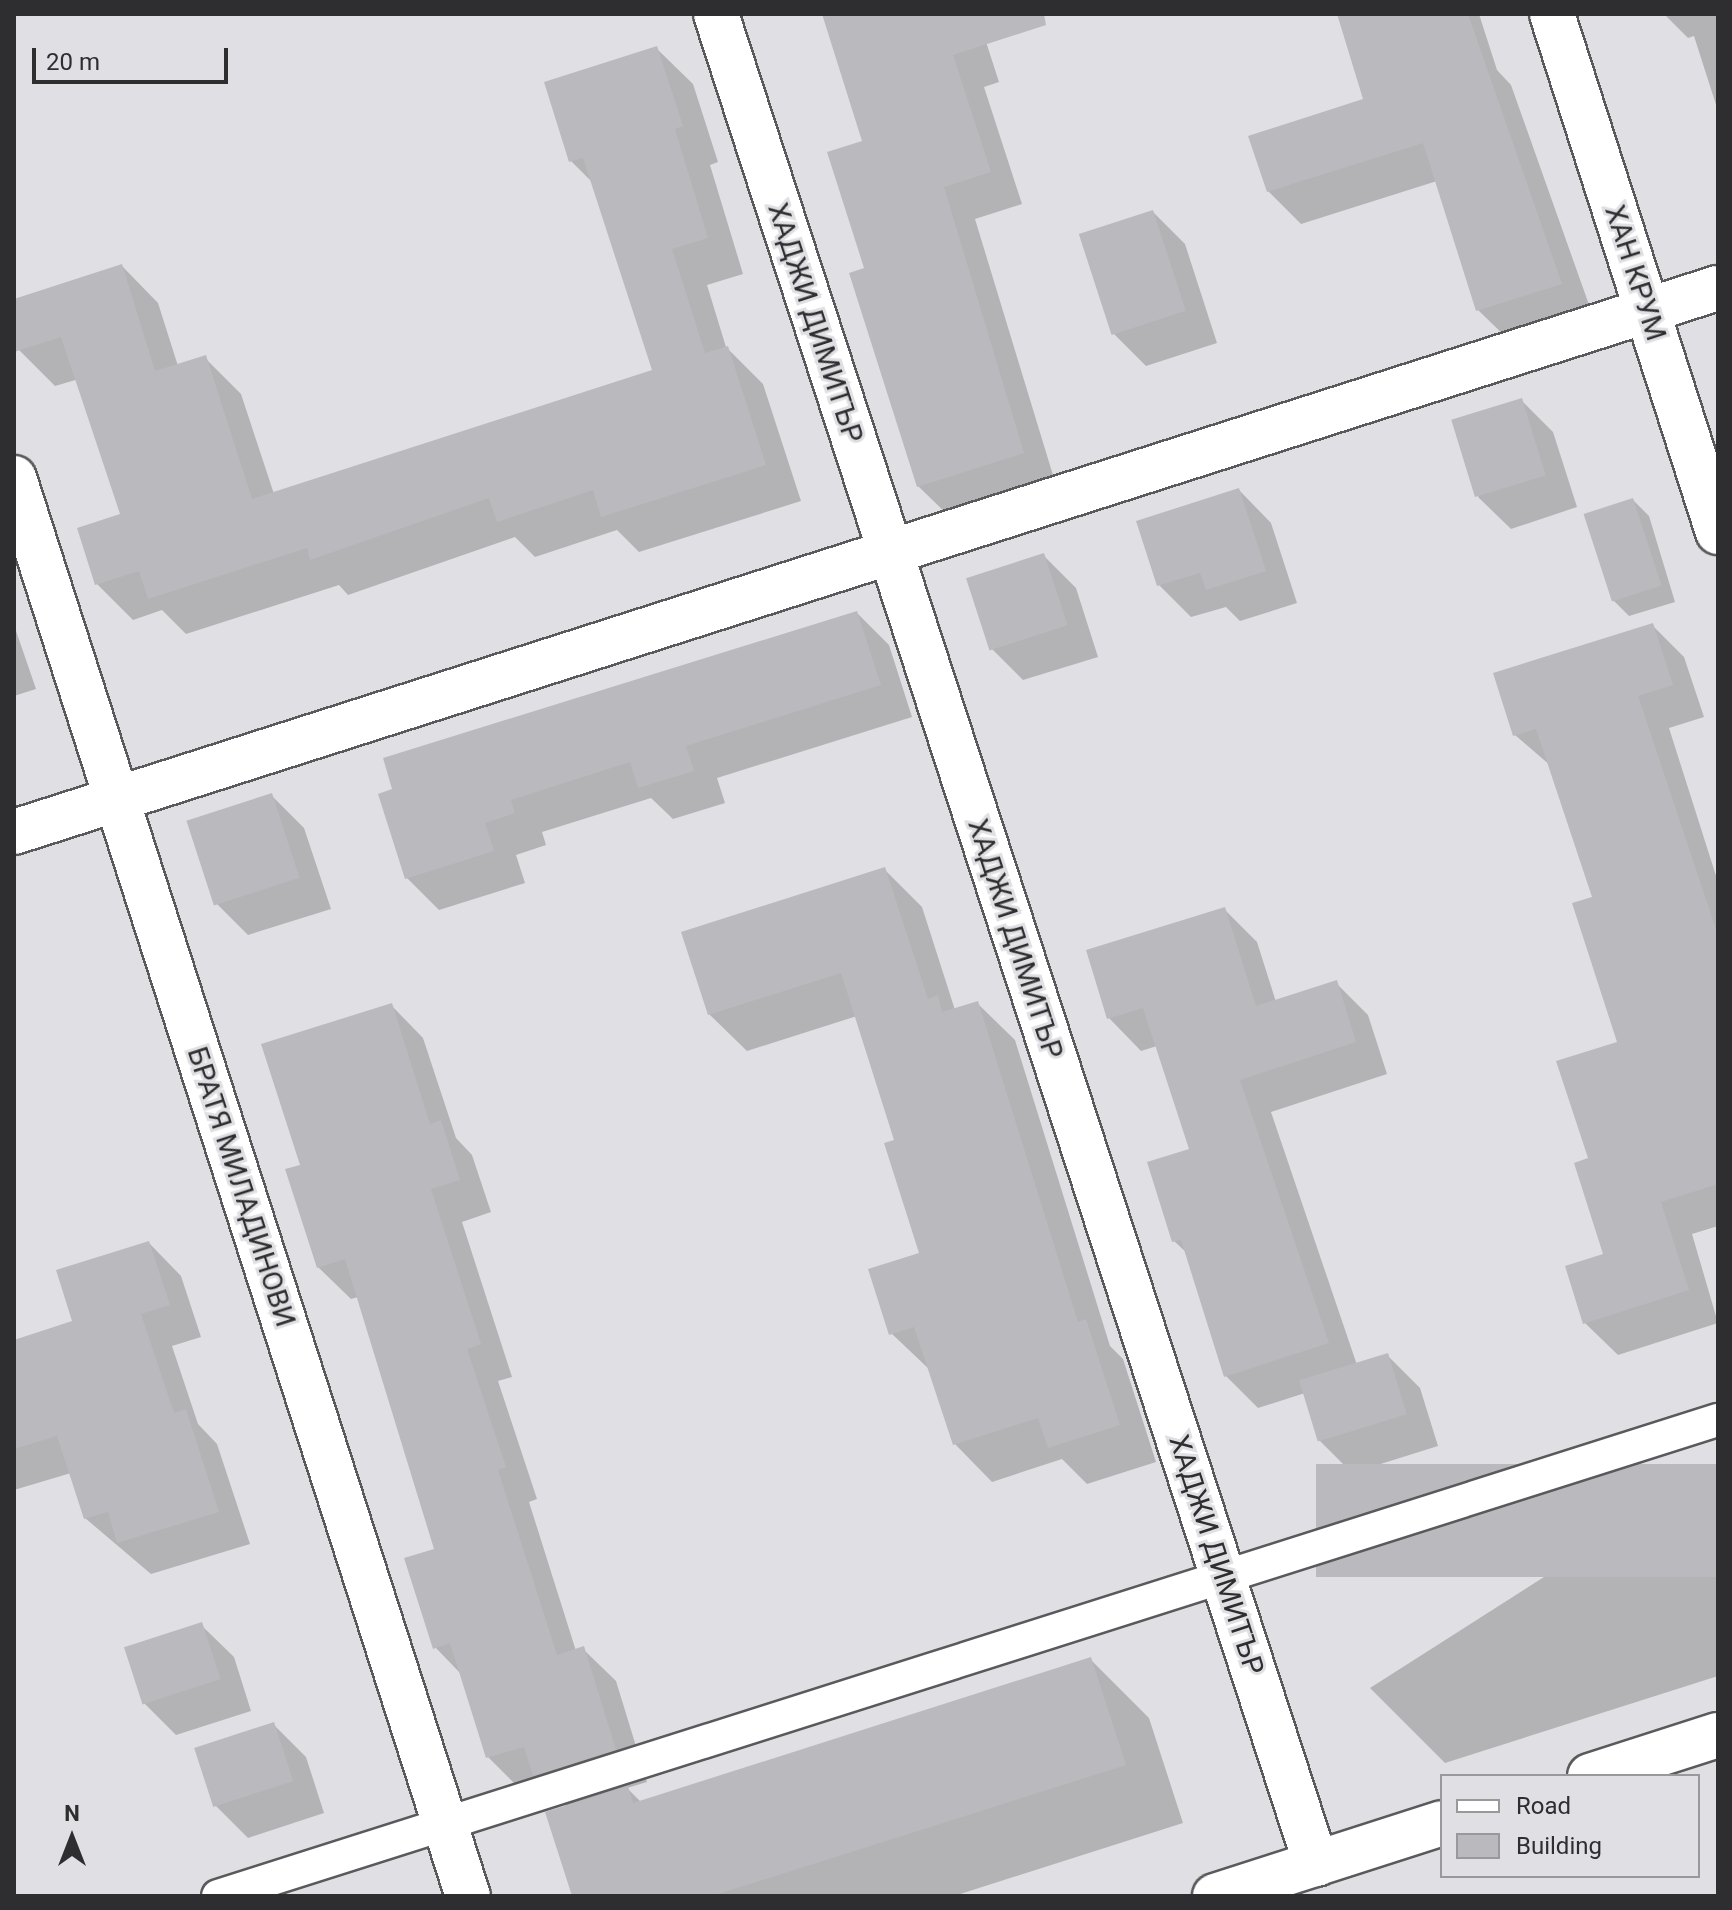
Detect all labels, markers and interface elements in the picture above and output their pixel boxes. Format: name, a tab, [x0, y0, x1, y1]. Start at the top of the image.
scale bar	[36, 32, 232, 82]
text: 20 m	[46, 48, 100, 76]
street label: ХАДЖИ ДИМИТЪР	[760, 199, 870, 447]
street label: ХАН КРУМ	[1597, 201, 1673, 345]
street label: ХАДЖИ ДИМИТЪР	[960, 815, 1070, 1063]
street label: БРАТЯ МИЛАДИНОВИ	[180, 1043, 302, 1331]
street label: ХАДЖИ ДИМИТЪР	[1161, 1431, 1271, 1679]
legend	[1440, 1774, 1700, 1878]
text: Road	[1516, 1792, 1571, 1820]
north arrow	[32, 1798, 112, 1878]
text: N	[64, 1801, 80, 1826]
text: Building	[1516, 1832, 1602, 1860]

